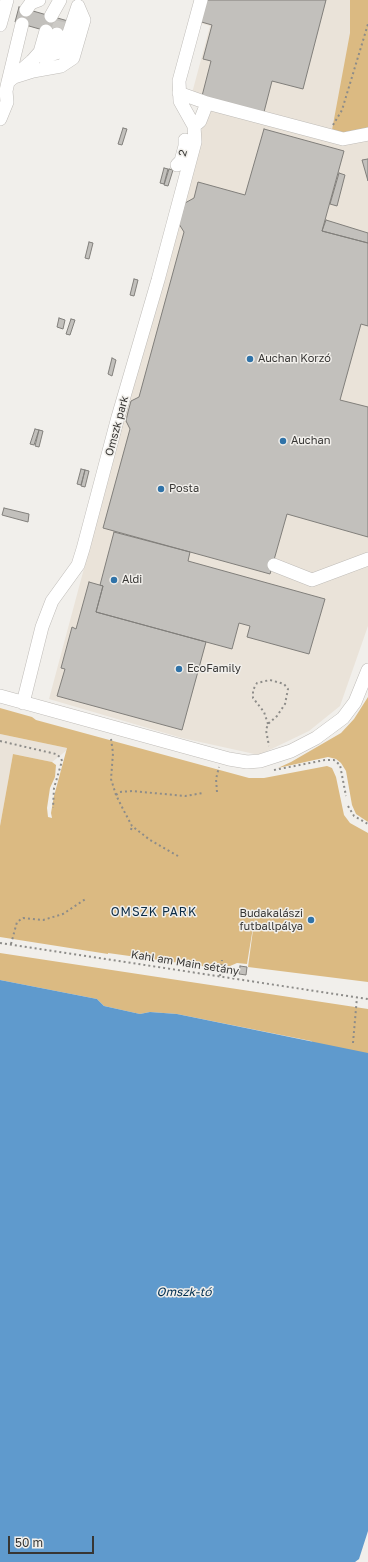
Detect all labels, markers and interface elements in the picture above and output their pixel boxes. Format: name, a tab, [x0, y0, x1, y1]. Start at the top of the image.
street label: 2	[176, 148, 190, 158]
place label: Auchan Korzó	[258, 352, 331, 366]
marker: Auchan Korzó	[245, 354, 255, 364]
street label: Omszk park	[103, 394, 131, 458]
place label: Auchan	[291, 434, 331, 448]
marker: Auchan	[278, 436, 288, 446]
place label: Posta	[169, 482, 199, 496]
marker: Posta	[156, 484, 166, 494]
place label: Aldi	[122, 573, 142, 587]
marker: Aldi	[109, 575, 119, 585]
place label: EcoFamily	[187, 662, 241, 676]
marker: EcoFamily	[174, 664, 184, 674]
district label: OMSZK PARK	[111, 905, 197, 919]
place label: Budakalászi futballpálya	[240, 907, 303, 933]
marker: Budakalászi futballpálya	[306, 915, 316, 925]
street label: Kahl am Main sétány	[130, 948, 240, 978]
water label: Omszk-tó	[157, 1285, 211, 1299]
scale bar	[10, 1528, 96, 1554]
text: 50 m	[15, 1535, 43, 1550]

